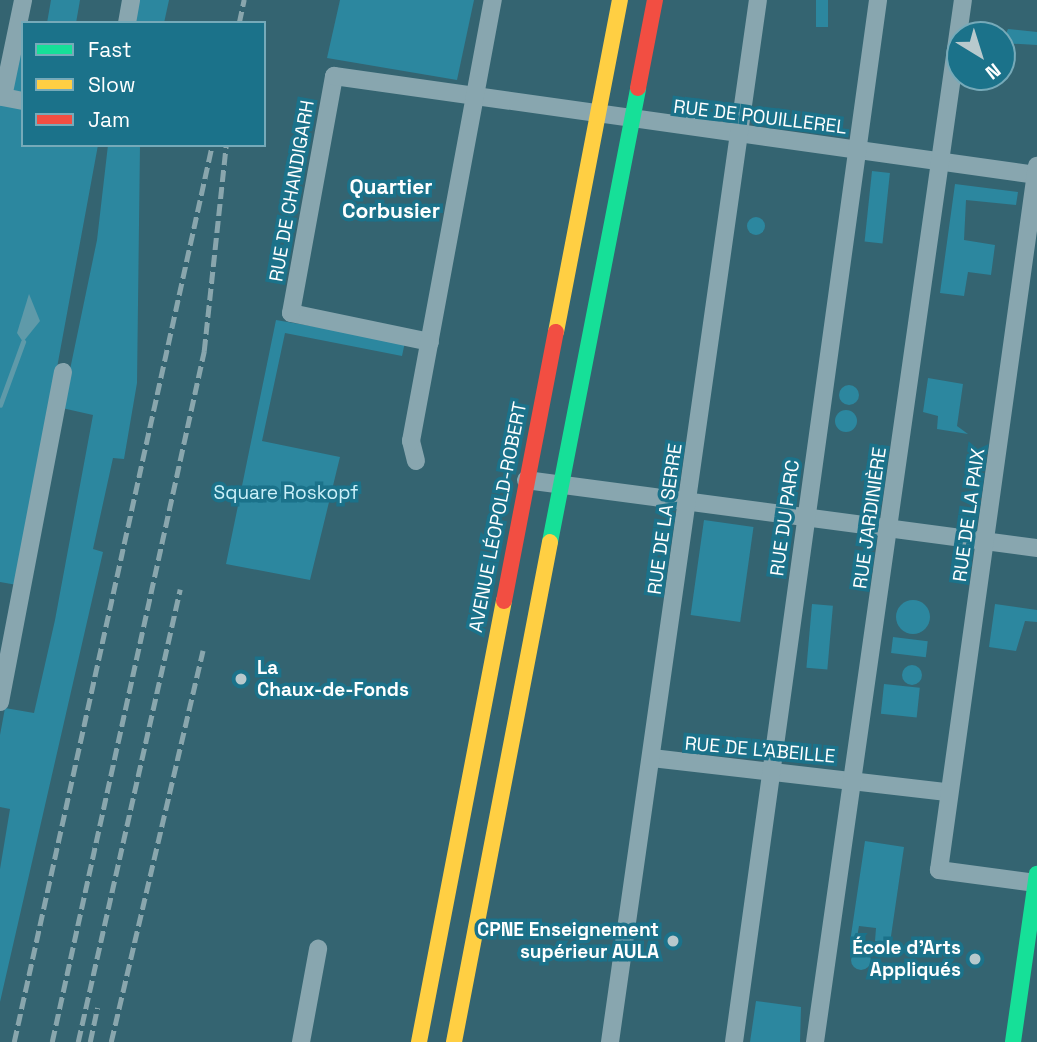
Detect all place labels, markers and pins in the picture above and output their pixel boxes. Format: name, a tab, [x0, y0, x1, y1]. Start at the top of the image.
place label: La Chaux-de-Fonds	[257, 657, 409, 701]
marker: La Chaux-de-Fonds	[231, 669, 251, 689]
place label: CPNE Enseignement supérieur AULA	[477, 919, 659, 963]
marker: CPNE Enseignement supérieur AULA	[665, 933, 681, 949]
place label: École d'Arts Appliqués	[852, 937, 961, 981]
marker: École d'Arts Appliqués	[967, 951, 983, 967]

